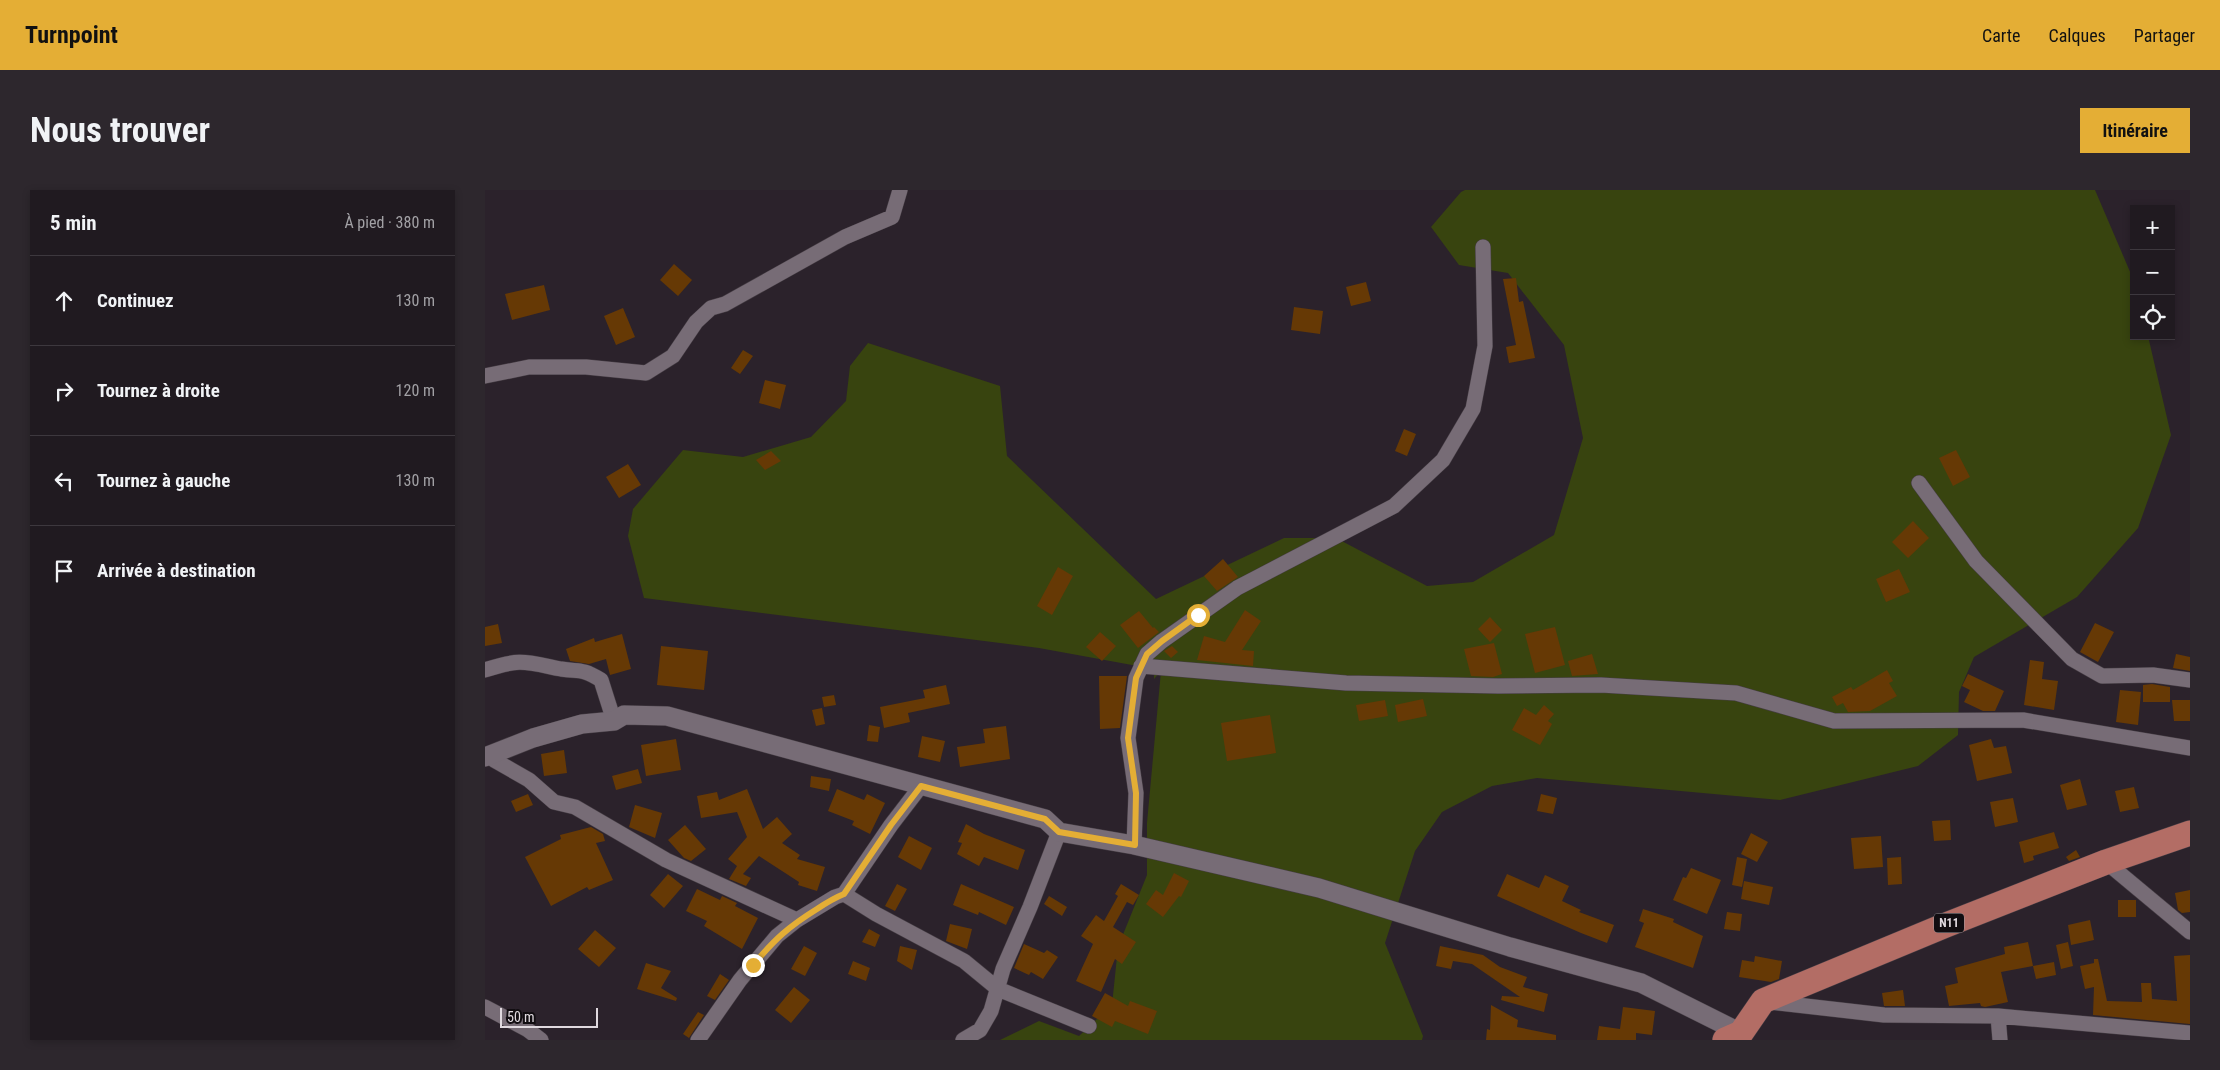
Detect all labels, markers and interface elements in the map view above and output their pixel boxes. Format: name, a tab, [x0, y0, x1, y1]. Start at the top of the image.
text: Turnpoint	[25, 21, 118, 49]
text: Carte	[1982, 25, 2021, 46]
text: Calques	[2049, 25, 2106, 46]
text: Partager	[2134, 25, 2195, 46]
button: Itinéraire	[2080, 108, 2190, 153]
text: Nous trouver	[30, 110, 210, 151]
map controls	[2130, 205, 2175, 340]
button: +	[2130, 205, 2175, 250]
text: 5 min	[50, 211, 97, 235]
text: À pied · 380 m	[344, 213, 435, 232]
button: −	[2130, 250, 2175, 295]
icon: ahead	[50, 287, 78, 315]
text: Continuez	[97, 289, 174, 312]
text: 130 m	[396, 291, 435, 310]
button: locate	[2130, 295, 2175, 340]
icon: right	[50, 377, 78, 405]
text: Tournez à droite	[97, 379, 220, 402]
text: 120 m	[396, 381, 435, 400]
icon: left	[50, 467, 78, 495]
text: Tournez à gauche	[97, 469, 230, 492]
text: 130 m	[396, 471, 435, 490]
icon: arrive	[50, 557, 78, 585]
text: Arrivée à destination	[97, 559, 256, 582]
route start	[1187, 604, 1210, 627]
road number: N11	[1934, 914, 1964, 932]
route end	[742, 954, 765, 977]
scale bar	[500, 1005, 597, 1028]
text: 50 m	[507, 1009, 535, 1025]

